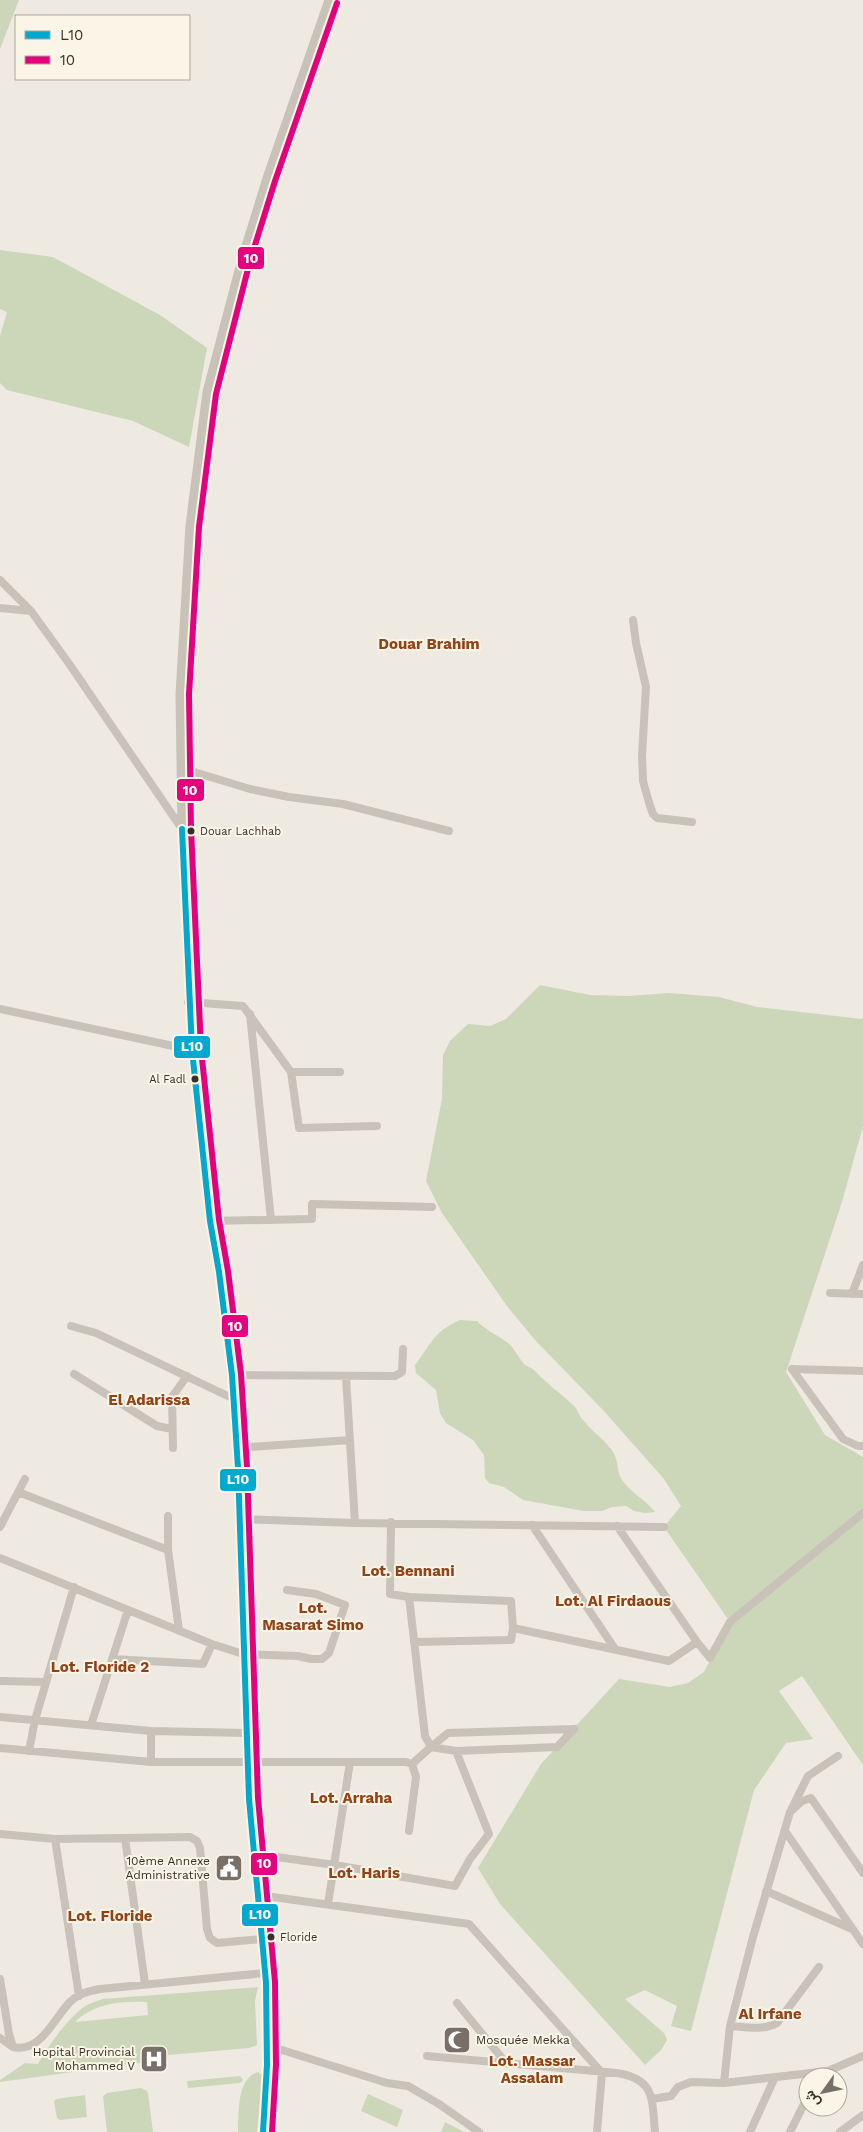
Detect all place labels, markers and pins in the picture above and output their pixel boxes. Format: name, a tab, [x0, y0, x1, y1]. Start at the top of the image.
place label: Douar Lachhab	[200, 825, 281, 838]
marker: Douar Lachhab	[186, 826, 196, 836]
place label: Al Fadl	[149, 1073, 187, 1086]
marker: Al Fadl	[190, 1074, 200, 1084]
public building icon: 10ème Annexe Administrative	[214, 1853, 244, 1883]
place label: 10ème Annexe Administrative	[125, 1854, 210, 1882]
place label: Floride	[280, 1931, 317, 1944]
marker: Floride	[266, 1932, 276, 1942]
mosque icon: Mosquée Mekka	[442, 2025, 472, 2055]
place label: Mosquée Mekka	[476, 2033, 570, 2047]
hospital icon: Hopital Provincial Mohammed V	[139, 2044, 169, 2074]
place label: Hopital Provincial Mohammed V	[33, 2045, 135, 2073]

